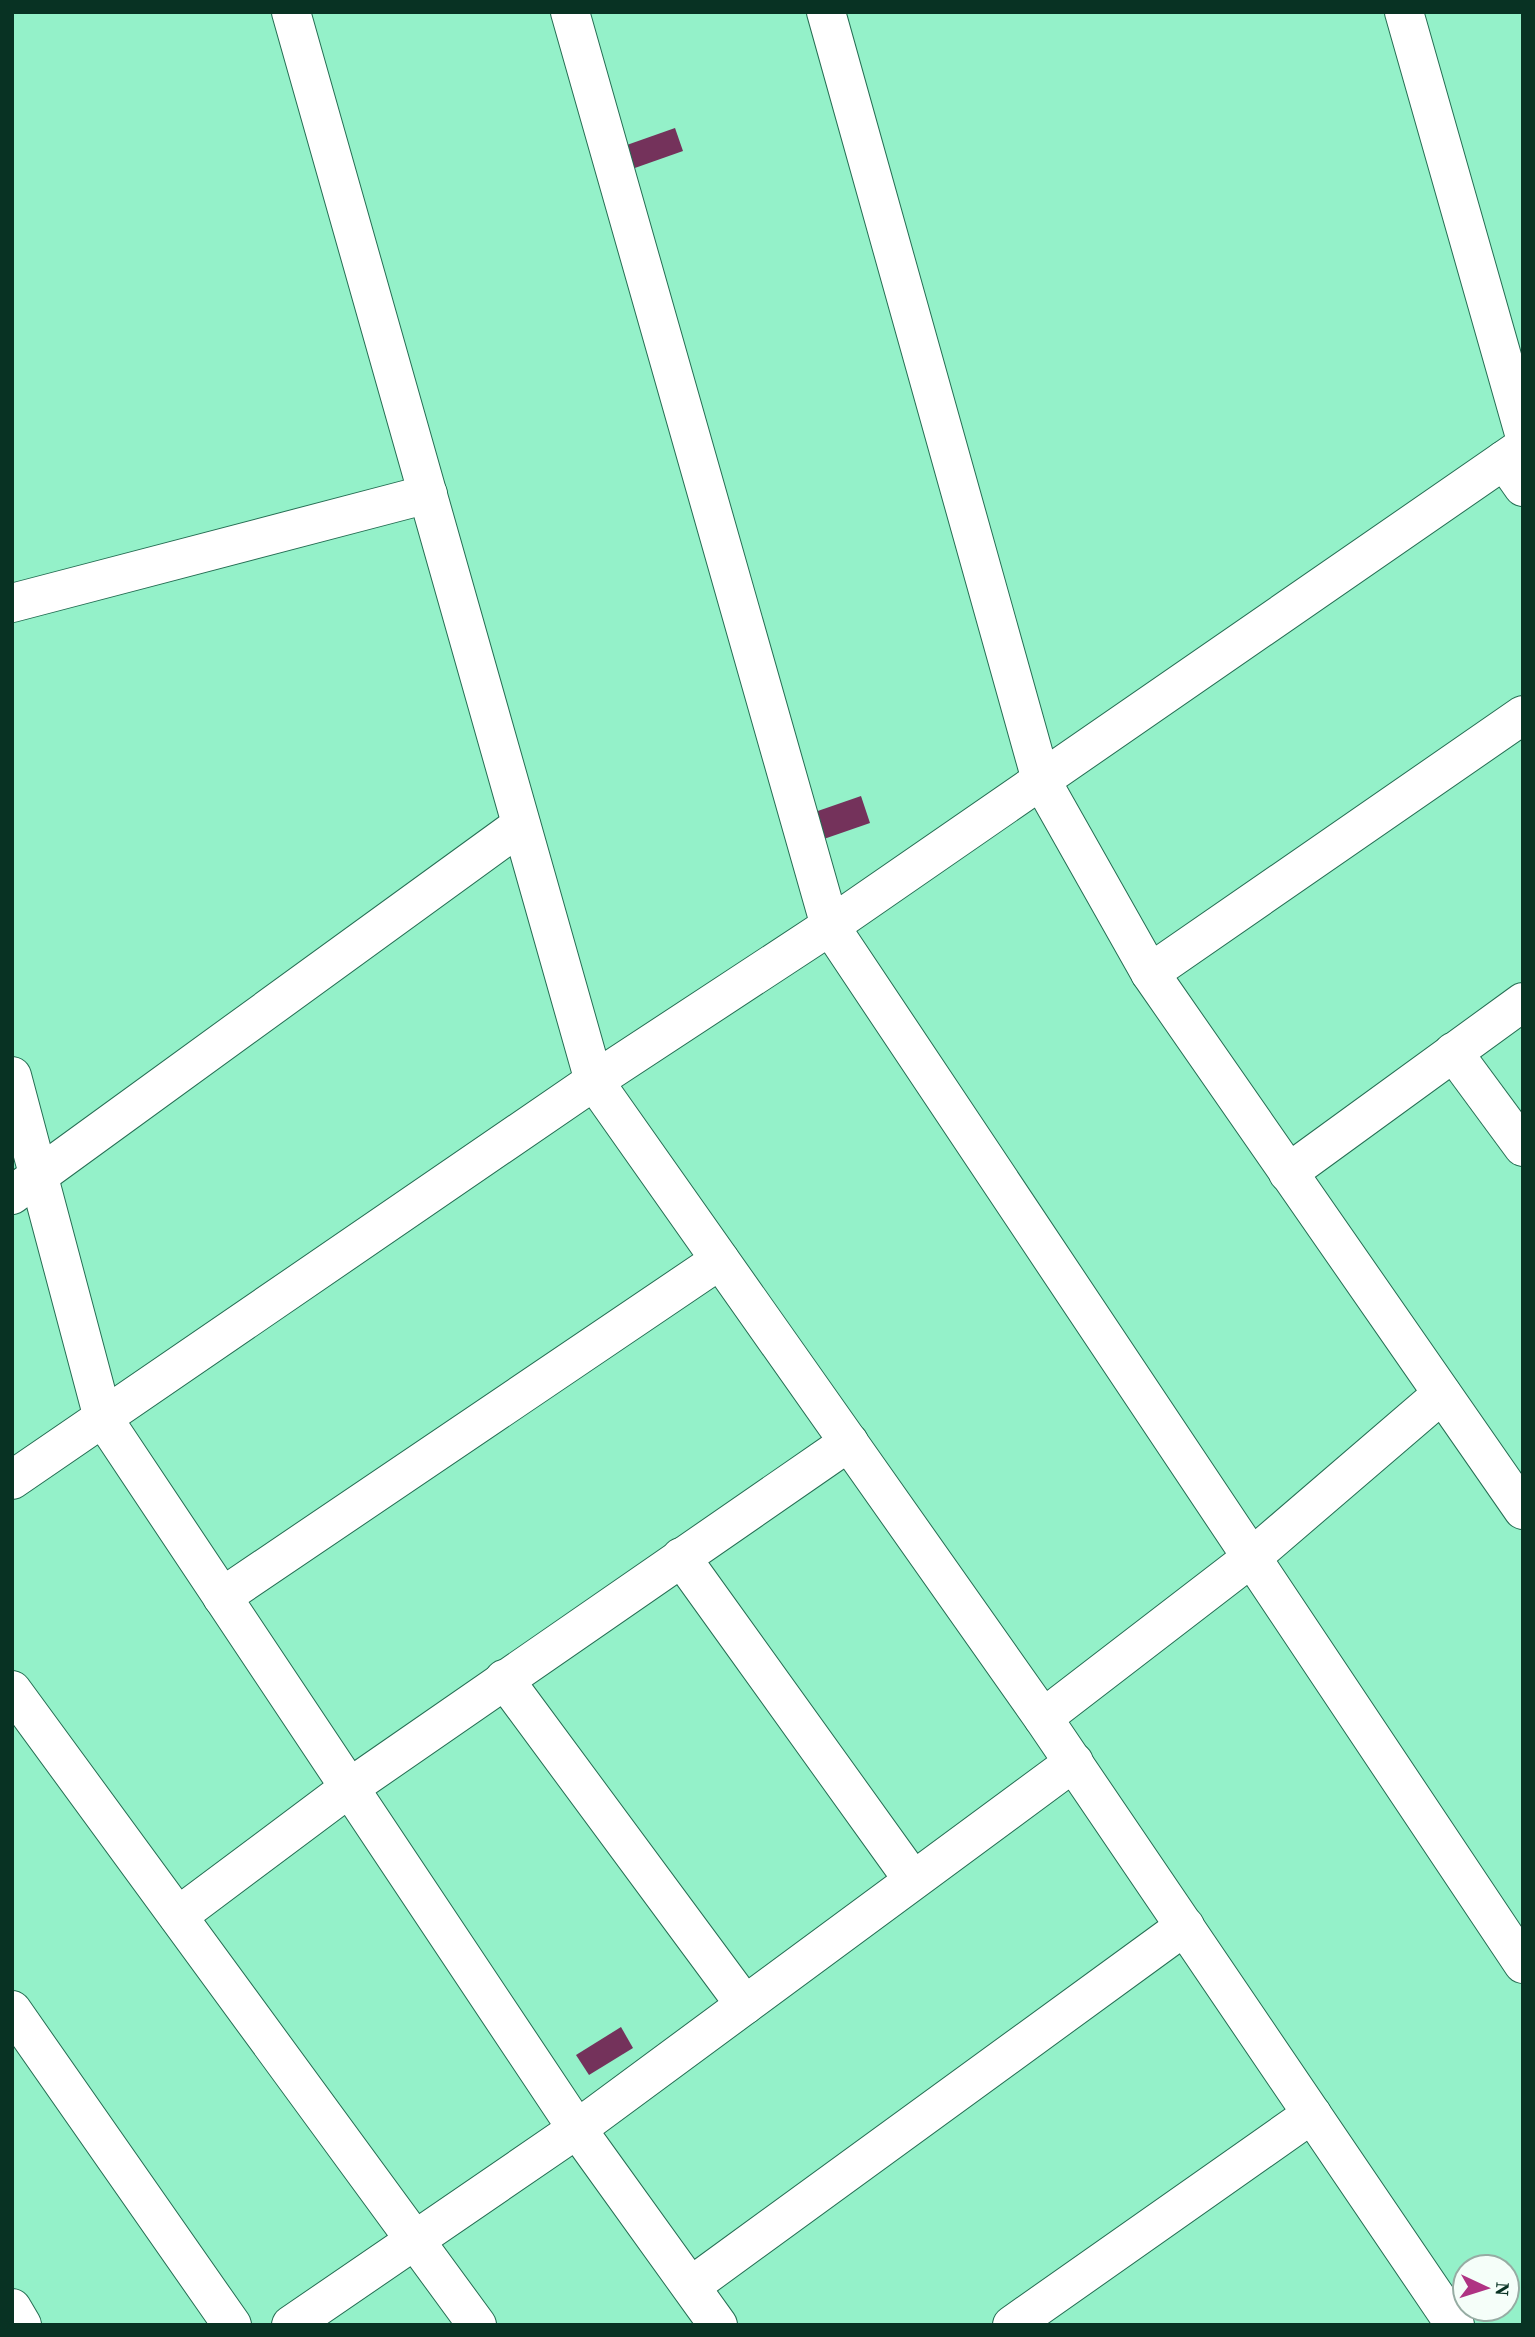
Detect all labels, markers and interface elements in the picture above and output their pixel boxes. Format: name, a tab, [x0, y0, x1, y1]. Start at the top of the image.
north arrow	[1451, 2253, 1521, 2323]
text: N	[1489, 2281, 1516, 2297]

